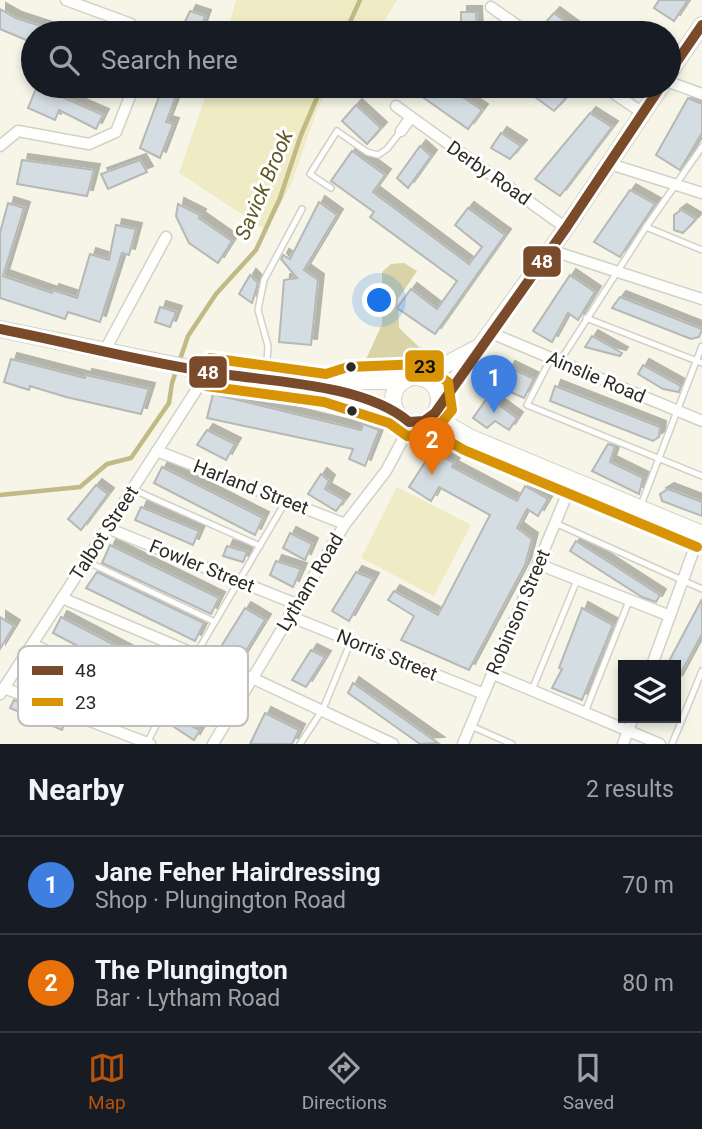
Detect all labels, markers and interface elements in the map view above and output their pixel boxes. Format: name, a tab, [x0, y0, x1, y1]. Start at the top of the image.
search box	[21, 21, 681, 98]
icon: search	[45, 41, 83, 79]
text: Search here	[101, 45, 238, 75]
water label: Savick Brook	[230, 126, 298, 244]
street label: Derby Road	[443, 136, 535, 210]
line badge: 48	[522, 245, 562, 278]
text: 48	[531, 250, 553, 273]
your location	[362, 283, 396, 317]
street label: Ainslie Road	[543, 346, 649, 408]
line badge: 23	[404, 349, 445, 383]
line badge: 48	[188, 355, 228, 389]
text: 23	[414, 355, 436, 378]
pin: 1	[471, 355, 517, 413]
unlabelled marker	[344, 360, 358, 374]
text: 48	[197, 361, 219, 384]
unlabelled marker	[345, 404, 359, 418]
pin: 2	[409, 417, 455, 475]
street label: Harland Street	[190, 455, 312, 519]
street label: Talbot Street	[65, 482, 143, 584]
street label: Lytham Road	[272, 529, 348, 635]
street label: Fowler Street	[146, 534, 258, 598]
street label: Robinson Street	[481, 546, 555, 678]
street label: Norris Street	[333, 624, 441, 686]
legend	[18, 646, 248, 726]
text: 48	[75, 659, 96, 682]
map controls	[618, 660, 681, 723]
button: layers	[618, 660, 681, 723]
text: 23	[75, 691, 96, 714]
text: Nearby	[28, 772, 124, 807]
text: 2 results	[586, 776, 674, 803]
text: Jane Feher Hairdressing	[95, 857, 381, 887]
text: 1	[44, 872, 58, 899]
text: 70 m	[622, 872, 674, 899]
text: Shop · Plungington Road	[95, 887, 346, 914]
text: The Plungington	[95, 955, 288, 985]
text: 2	[44, 970, 58, 997]
text: 80 m	[622, 970, 674, 997]
text: Bar · Lytham Road	[95, 985, 280, 1012]
tab: Map	[88, 1049, 126, 1114]
tab: Directions	[302, 1049, 387, 1114]
tab: Saved	[563, 1049, 614, 1114]

